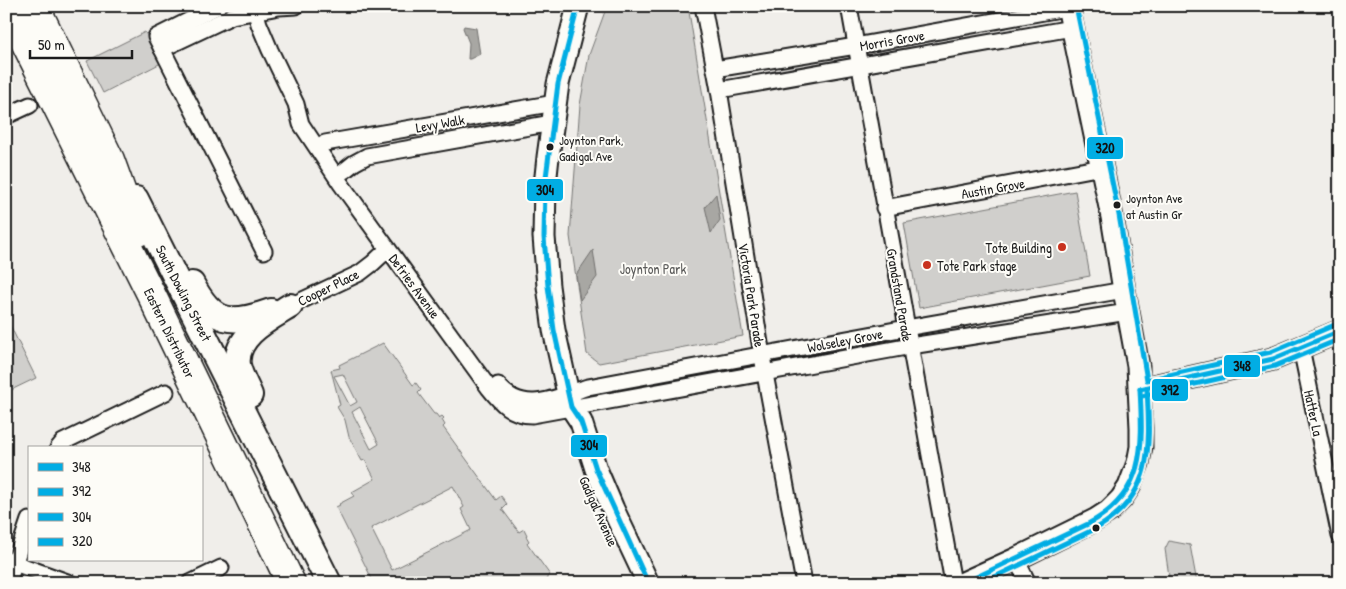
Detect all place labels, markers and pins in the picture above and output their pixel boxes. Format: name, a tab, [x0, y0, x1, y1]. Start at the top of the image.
place label: Joynton Park, Gadigal Ave	[559, 131, 623, 165]
marker: Joynton Park, Gadigal Ave	[545, 142, 555, 152]
place label: Joynton Ave at Austin Gr	[1126, 189, 1183, 223]
marker: Joynton Ave at Austin Gr	[1112, 200, 1122, 210]
place label: Tote Building	[985, 238, 1052, 258]
marker: Tote Building	[1056, 241, 1068, 253]
place label: Tote Park stage	[937, 256, 1017, 276]
marker: Tote Park stage	[921, 259, 933, 271]
unlabelled marker	[1091, 523, 1101, 533]

